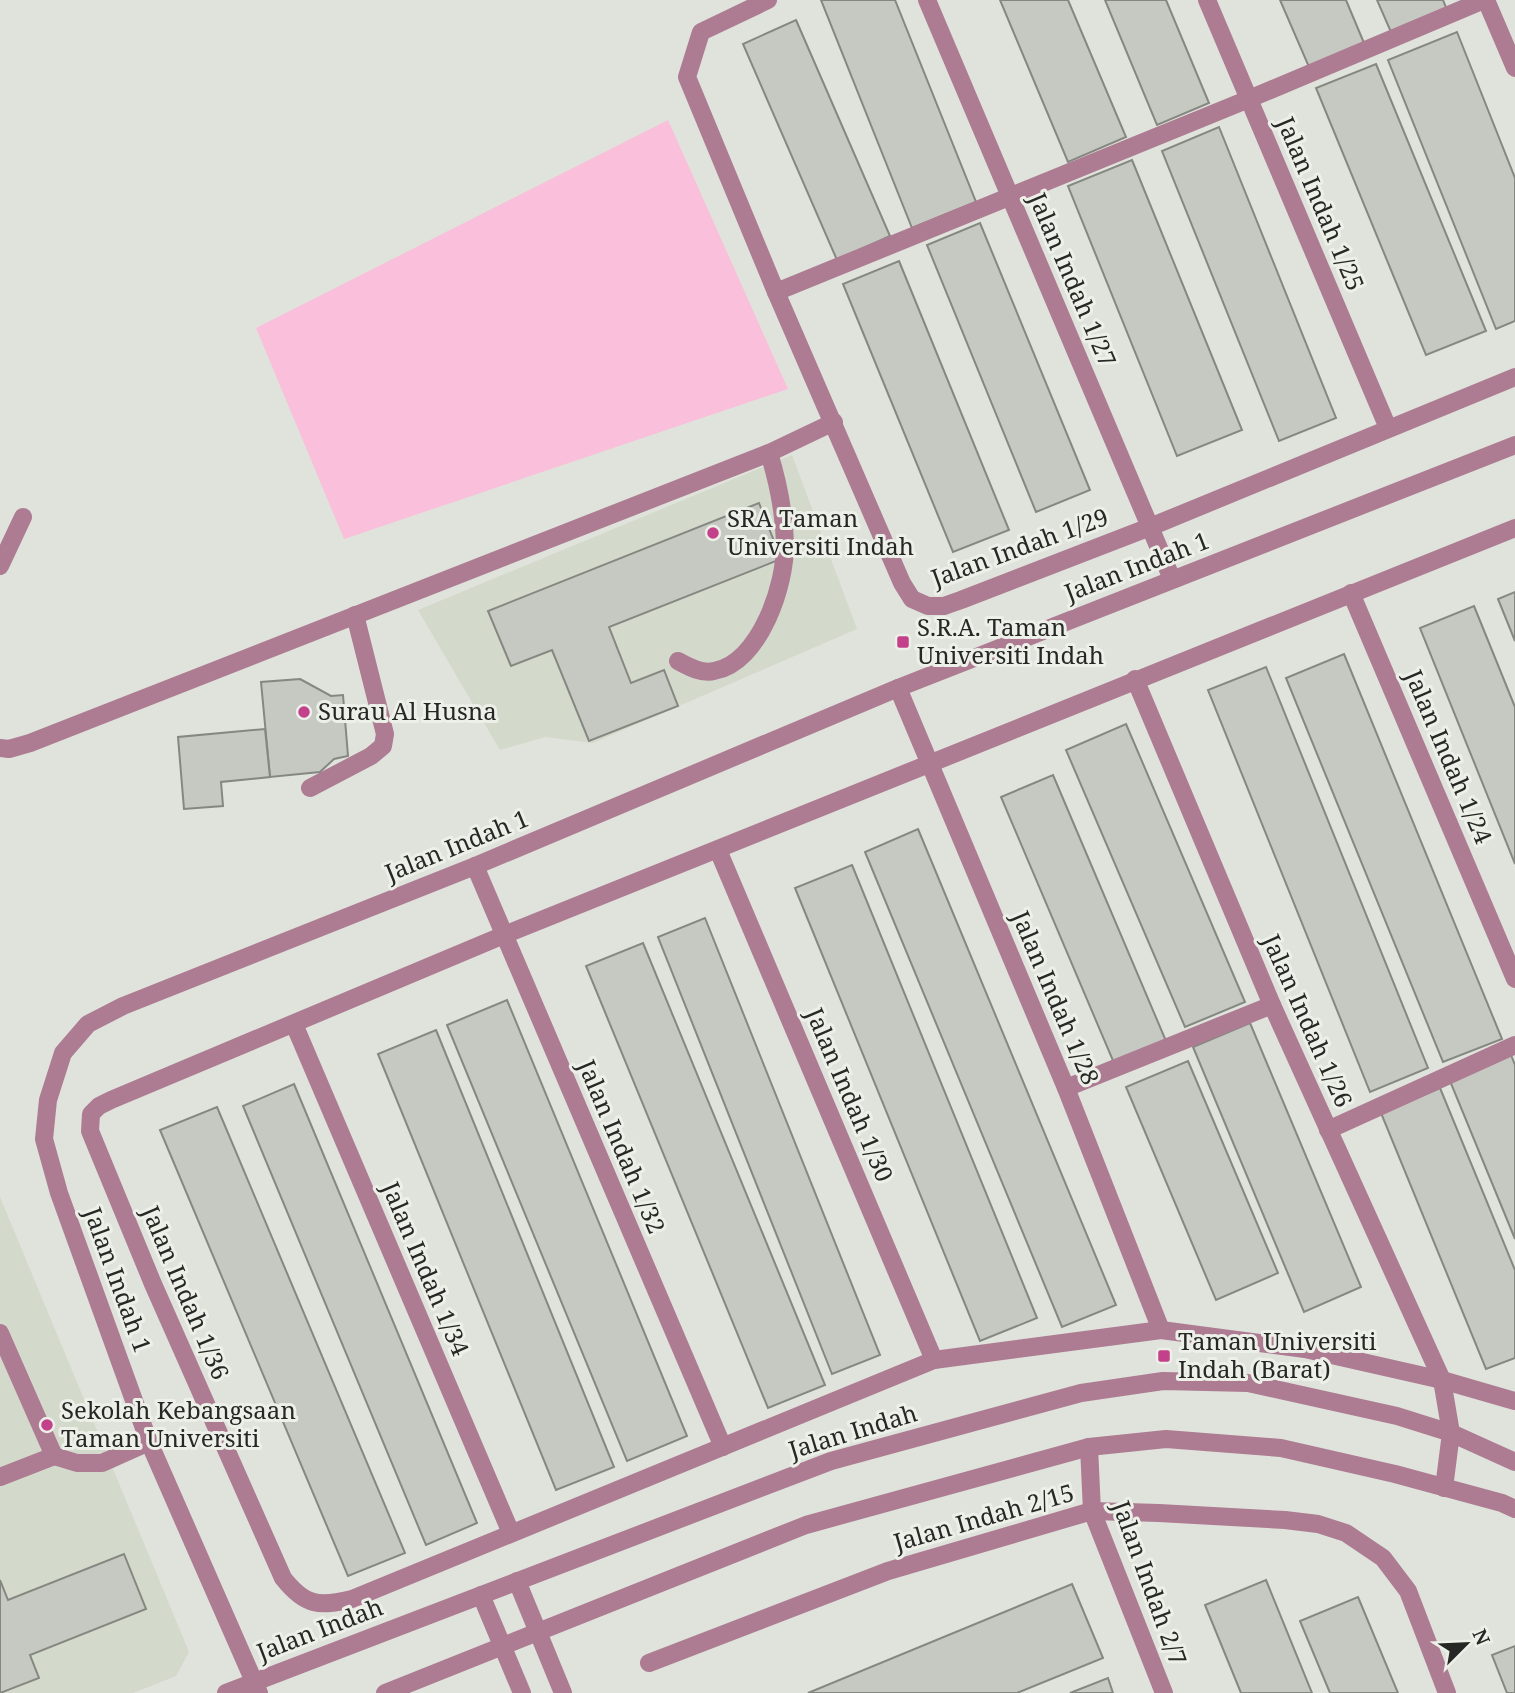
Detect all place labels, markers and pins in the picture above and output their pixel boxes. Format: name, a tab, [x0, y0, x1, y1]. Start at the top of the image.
place label: SRA Taman Universiti Indah	[727, 501, 914, 562]
marker: SRA Taman Universiti Indah	[705, 525, 721, 541]
place label: S.R.A. Taman Universiti Indah	[917, 610, 1104, 671]
marker: S.R.A. Taman Universiti Indah	[895, 634, 911, 650]
place label: Surau Al Husna	[318, 694, 497, 727]
marker: Surau Al Husna	[296, 704, 312, 720]
place label: Taman Universiti Indah (Barat)	[1178, 1324, 1377, 1385]
marker: Taman Universiti Indah (Barat)	[1156, 1348, 1172, 1364]
place label: Sekolah Kebangsaan Taman Universiti	[61, 1393, 296, 1454]
marker: Sekolah Kebangsaan Taman Universiti	[39, 1417, 55, 1433]

